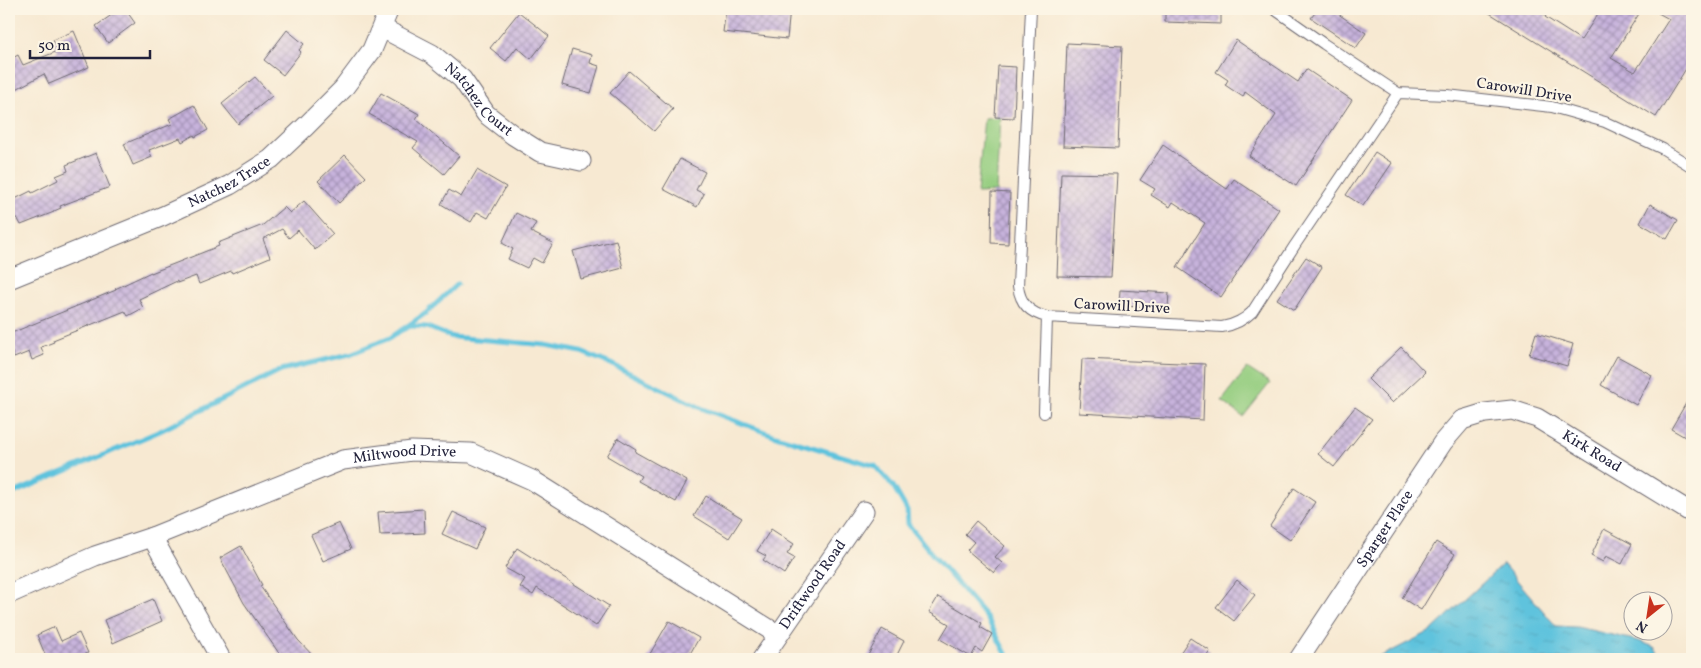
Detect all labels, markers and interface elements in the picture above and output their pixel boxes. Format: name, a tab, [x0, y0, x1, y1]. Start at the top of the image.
scale bar	[30, 28, 150, 60]
text: 50 m	[38, 36, 70, 57]
street label: Natchez Court	[439, 58, 517, 142]
street label: Carowill Drive	[1475, 73, 1573, 109]
street label: Natchez Trace	[185, 151, 275, 213]
street label: Carowill Drive	[1073, 294, 1171, 320]
street label: Kirk Road	[1558, 425, 1625, 478]
street label: Miltwood Drive	[352, 440, 457, 469]
street label: Sparger Place	[1352, 486, 1419, 572]
street label: Driftwood Road	[775, 536, 851, 634]
north arrow	[1624, 590, 1674, 640]
text: N	[1633, 615, 1651, 637]

